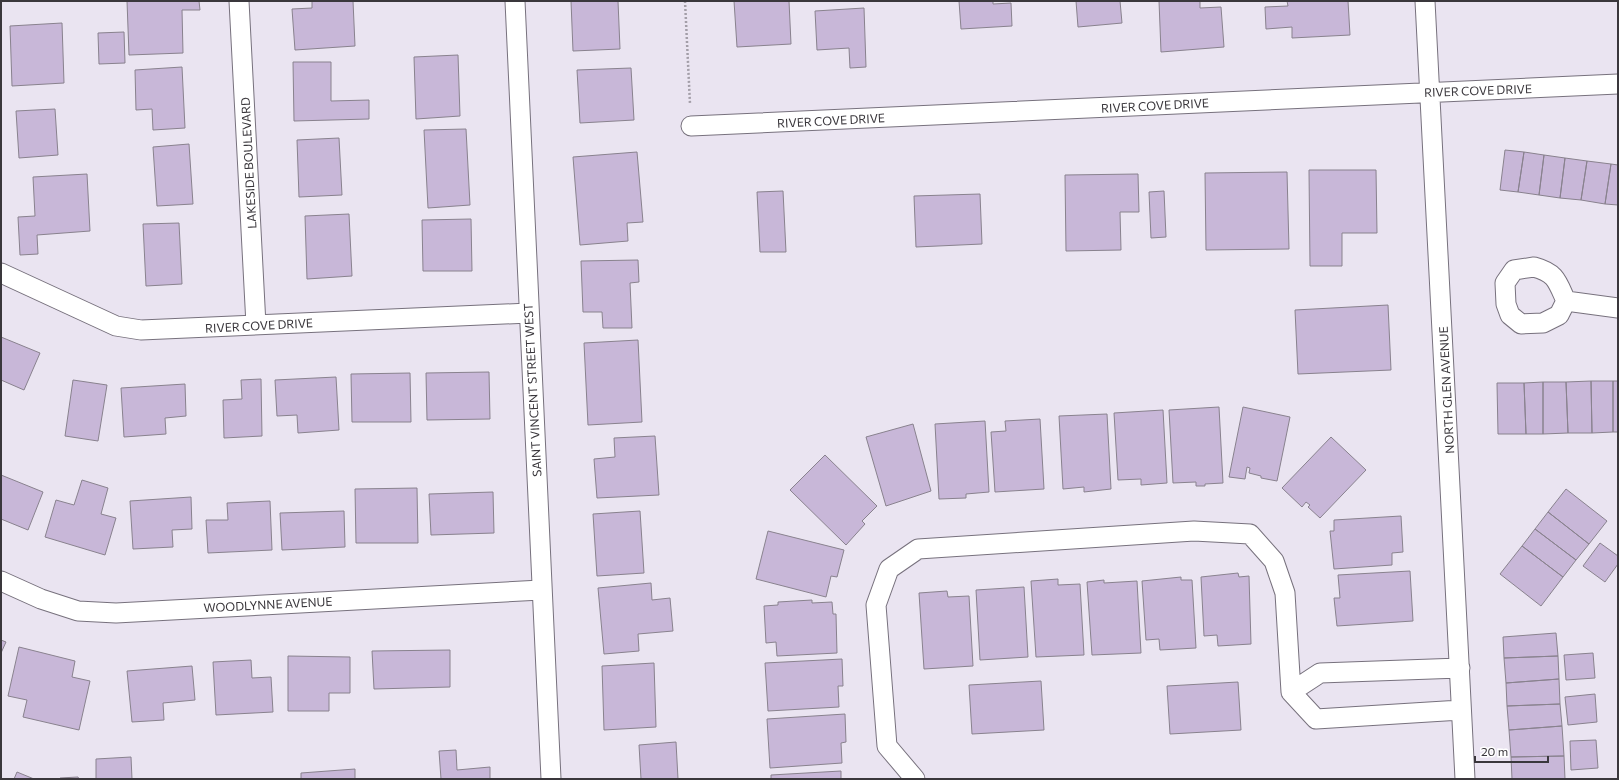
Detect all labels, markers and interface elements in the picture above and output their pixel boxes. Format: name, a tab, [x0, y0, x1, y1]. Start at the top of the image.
street label: RIVER COVE DRIVE	[1424, 81, 1532, 99]
street label: RIVER COVE DRIVE	[1101, 95, 1209, 115]
street label: LAKESIDE BOULEVARD	[238, 97, 258, 229]
street label: RIVER COVE DRIVE	[777, 110, 885, 130]
street label: SAINT VINCENT STREET WEST	[520, 303, 544, 477]
street label: RIVER COVE DRIVE	[205, 315, 313, 335]
street label: NORTH GLEN AVENUE	[1436, 326, 1456, 454]
street label: WOODLYNNE AVENUE	[203, 594, 333, 614]
scale bar	[1475, 738, 1548, 764]
text: 20 m	[1481, 744, 1508, 758]

